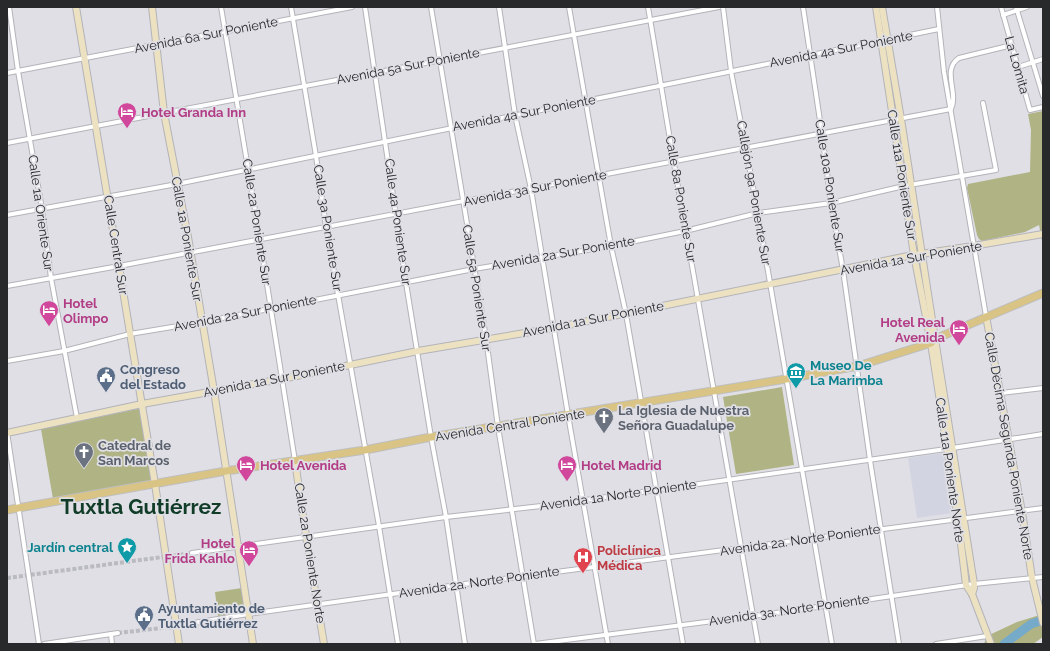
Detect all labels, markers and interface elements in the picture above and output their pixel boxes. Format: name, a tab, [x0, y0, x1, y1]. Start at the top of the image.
street label: Avenida 6a Sur Poniente	[133, 14, 280, 56]
street label: Avenida 4a Sur Poniente	[768, 28, 914, 70]
street label: La Lomita	[1002, 34, 1032, 96]
street label: Avenida 5a Sur Poniente	[335, 45, 481, 87]
street label: Avenida 4a Sur Poniente	[451, 92, 597, 134]
hotel icon: Hotel Granda Inn	[116, 101, 138, 129]
place label: Hotel Granda Inn	[141, 105, 246, 120]
street label: Calle 11a Poniente Sur	[884, 109, 920, 242]
street label: Calle 10a Poniente Sur	[812, 118, 848, 254]
street label: Callejón 9a Poniente Sur	[734, 119, 774, 267]
street label: Calle 8a Poniente Sur	[662, 134, 700, 264]
street label: Calle 1a Oriente Sur	[25, 154, 57, 273]
street label: Calle 2a Poniente Sur	[240, 158, 274, 287]
street label: Calle 4a Poniente Sur	[382, 158, 414, 287]
street label: Calle 3a Poniente Sur	[311, 164, 345, 293]
street label: Avenida 3a Sur Poniente	[462, 167, 608, 209]
street label: Calle 1a Poniente Sur	[169, 175, 205, 303]
street label: Calle Central Sur	[101, 194, 131, 296]
street label: Calle 5a Poniente Sur	[460, 224, 494, 353]
street label: Avenida 2a Sur Poniente	[490, 233, 636, 273]
street label: Avenida 1a Sur Poniente	[839, 238, 983, 278]
street label: Avenida 2a Sur Poniente	[172, 292, 318, 334]
place label: Hotel Olimpo	[63, 296, 109, 326]
street label: Avenida 1a Sur Poniente	[521, 298, 665, 340]
hotel icon: Hotel Olimpo	[38, 299, 60, 327]
place label: Hotel Real Avenida	[880, 315, 946, 345]
hotel icon: Hotel Real Avenida	[948, 318, 970, 346]
street label: Calle Décima Segunda Poniente Norte	[982, 331, 1037, 561]
street label: Avenida 1a Sur Poniente	[202, 358, 346, 400]
place label: Museo De La Marimba	[810, 358, 883, 388]
museum icon: Museo De La Marimba	[785, 361, 807, 389]
place label: Congreso del Estado	[120, 362, 186, 392]
public building icon: Congreso del Estado	[95, 365, 117, 393]
street label: Calle 11a Poniente Norte	[932, 397, 968, 544]
place label: La Iglesia de Nuestra Señora Guadalupe	[618, 403, 750, 433]
street label: Avenida Central Poniente	[434, 406, 586, 444]
church icon: La Iglesia de Nuestra Señora Guadalupe	[593, 406, 615, 434]
place label: Catedral de San Marcos	[98, 438, 171, 468]
church icon: Catedral de San Marcos	[73, 441, 95, 469]
hotel icon: Hotel Avenida	[235, 454, 257, 482]
hotel icon: Hotel Madrid	[556, 454, 578, 482]
place label: Hotel Avenida	[260, 458, 347, 473]
place label: Hotel Madrid	[581, 458, 662, 473]
street label: Avenida 1a Norte Poniente	[539, 477, 698, 513]
street label: Calle 2a Poniente Norte	[292, 482, 329, 625]
district label: Tuxtla Gutiérrez	[61, 494, 221, 519]
street label: Avenida 2a. Norte Poniente	[719, 521, 881, 559]
place icon: Jardín central	[116, 536, 138, 564]
place label: Hotel Frida Kahlo	[165, 536, 236, 566]
hotel icon: Hotel Frida Kahlo	[238, 539, 260, 567]
place label: Jardín central	[27, 540, 114, 555]
place label: Policlínica Médica	[597, 543, 662, 573]
hospital icon: Policlínica Médica	[572, 546, 594, 574]
street label: Avenida 2a. Norte Poniente	[398, 563, 560, 601]
street label: Avenida 3a. Norte Poniente	[708, 591, 871, 629]
place label: Ayuntamiento de Tuxtla Gutiérrez	[158, 601, 265, 631]
public building icon: Ayuntamiento de Tuxtla Gutiérrez	[133, 604, 155, 632]

